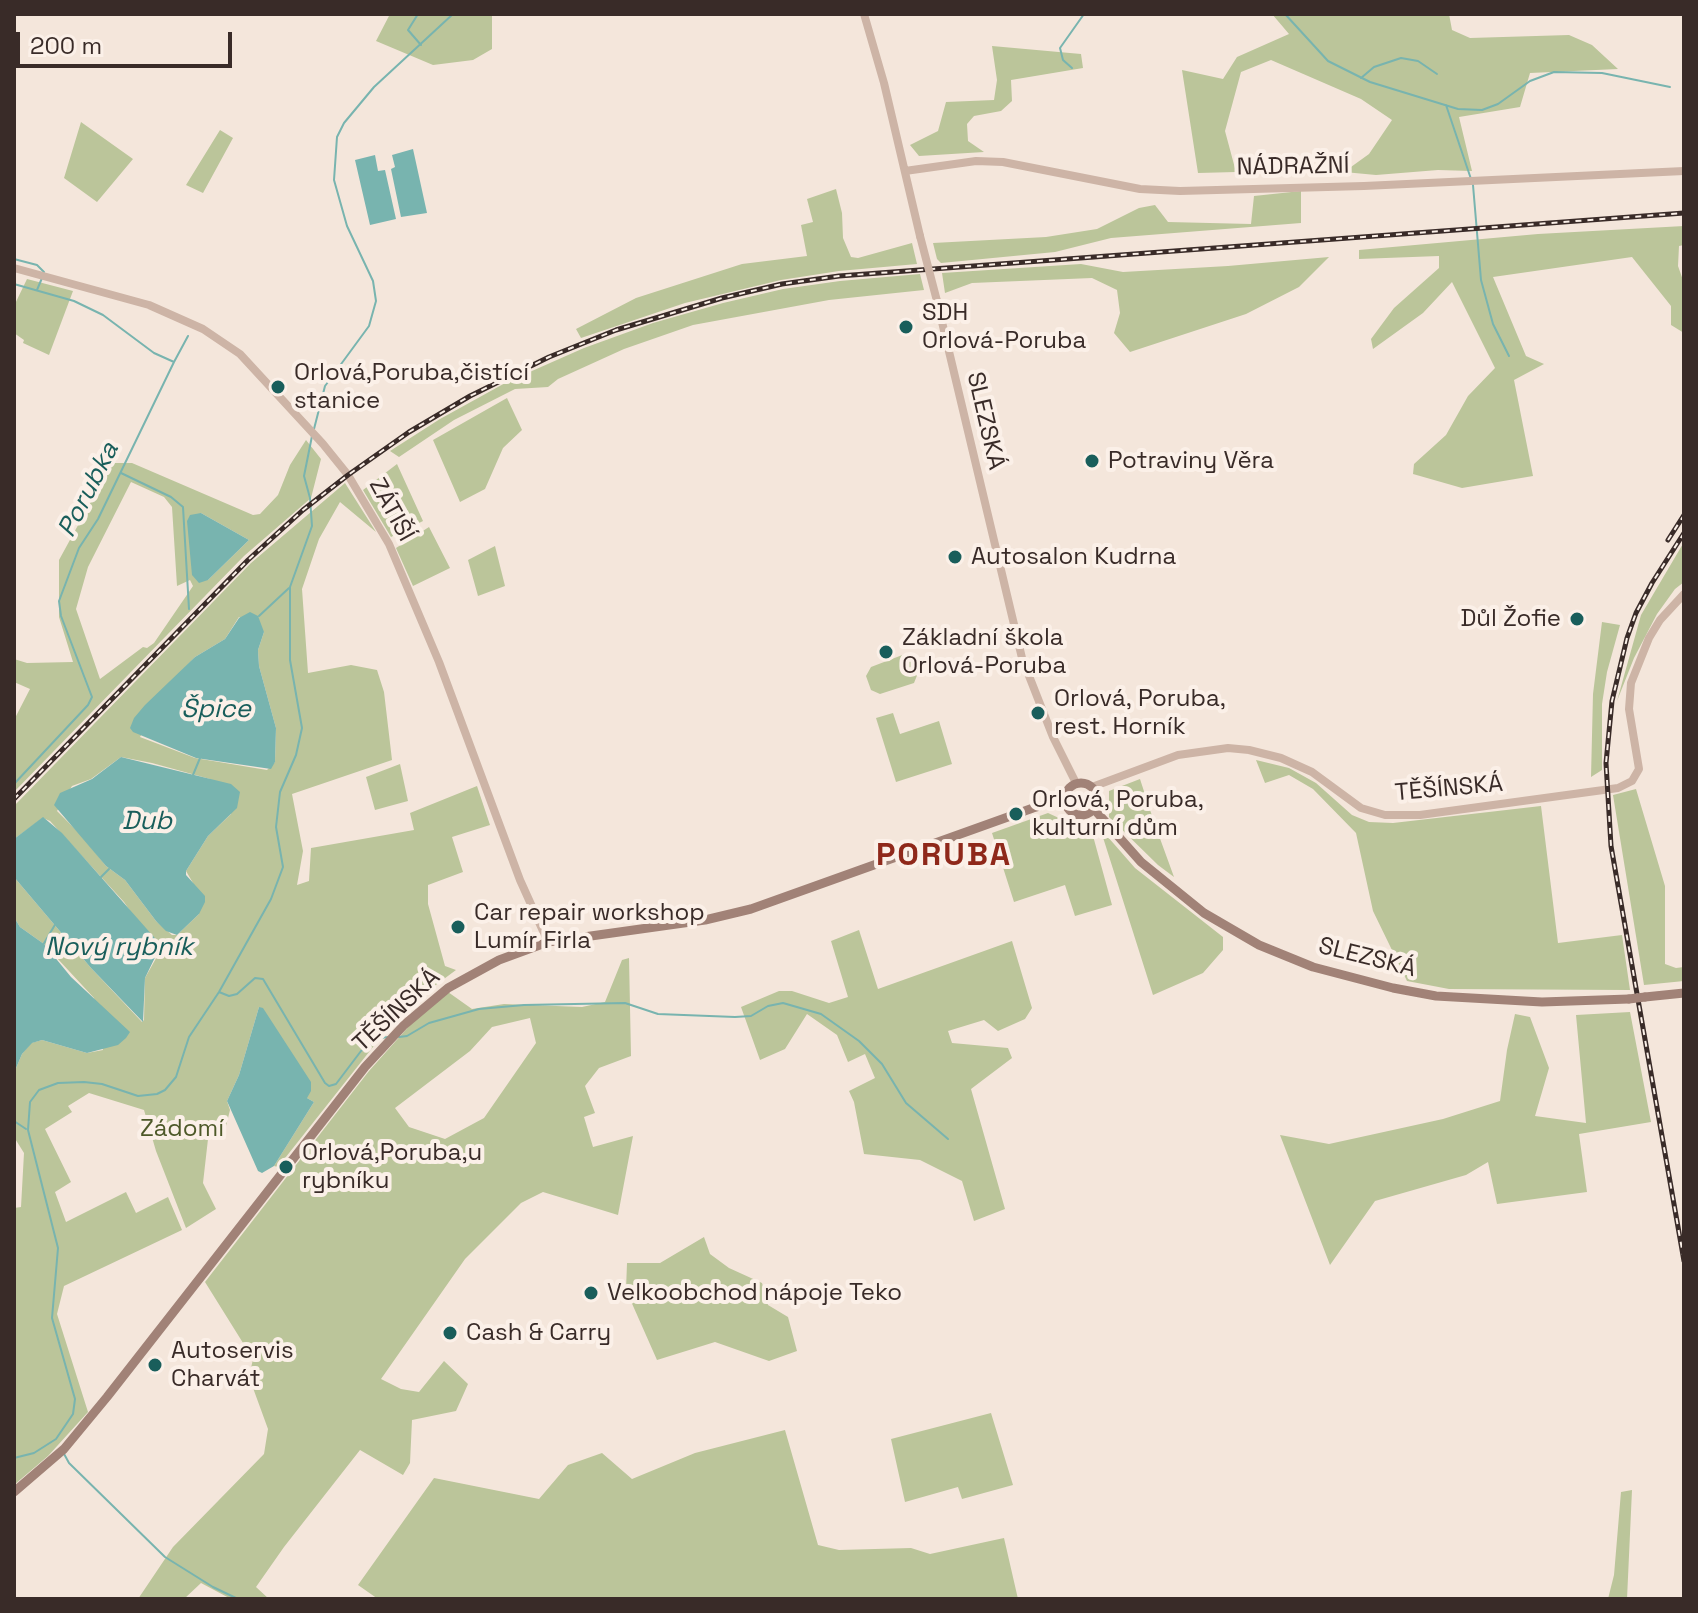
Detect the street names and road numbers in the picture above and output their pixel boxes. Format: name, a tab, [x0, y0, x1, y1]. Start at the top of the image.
street label: NÁDRAŽNÍ	[1236, 152, 1350, 182]
street label: SLEZSKÁ	[960, 369, 1010, 473]
street label: ZÁTIŠÍ	[362, 473, 420, 547]
street label: TĚŠÍNSKÁ	[1394, 770, 1504, 808]
street label: SLEZSKÁ	[1315, 932, 1419, 984]
street label: TĚŠÍNSKÁ	[347, 963, 447, 1059]

